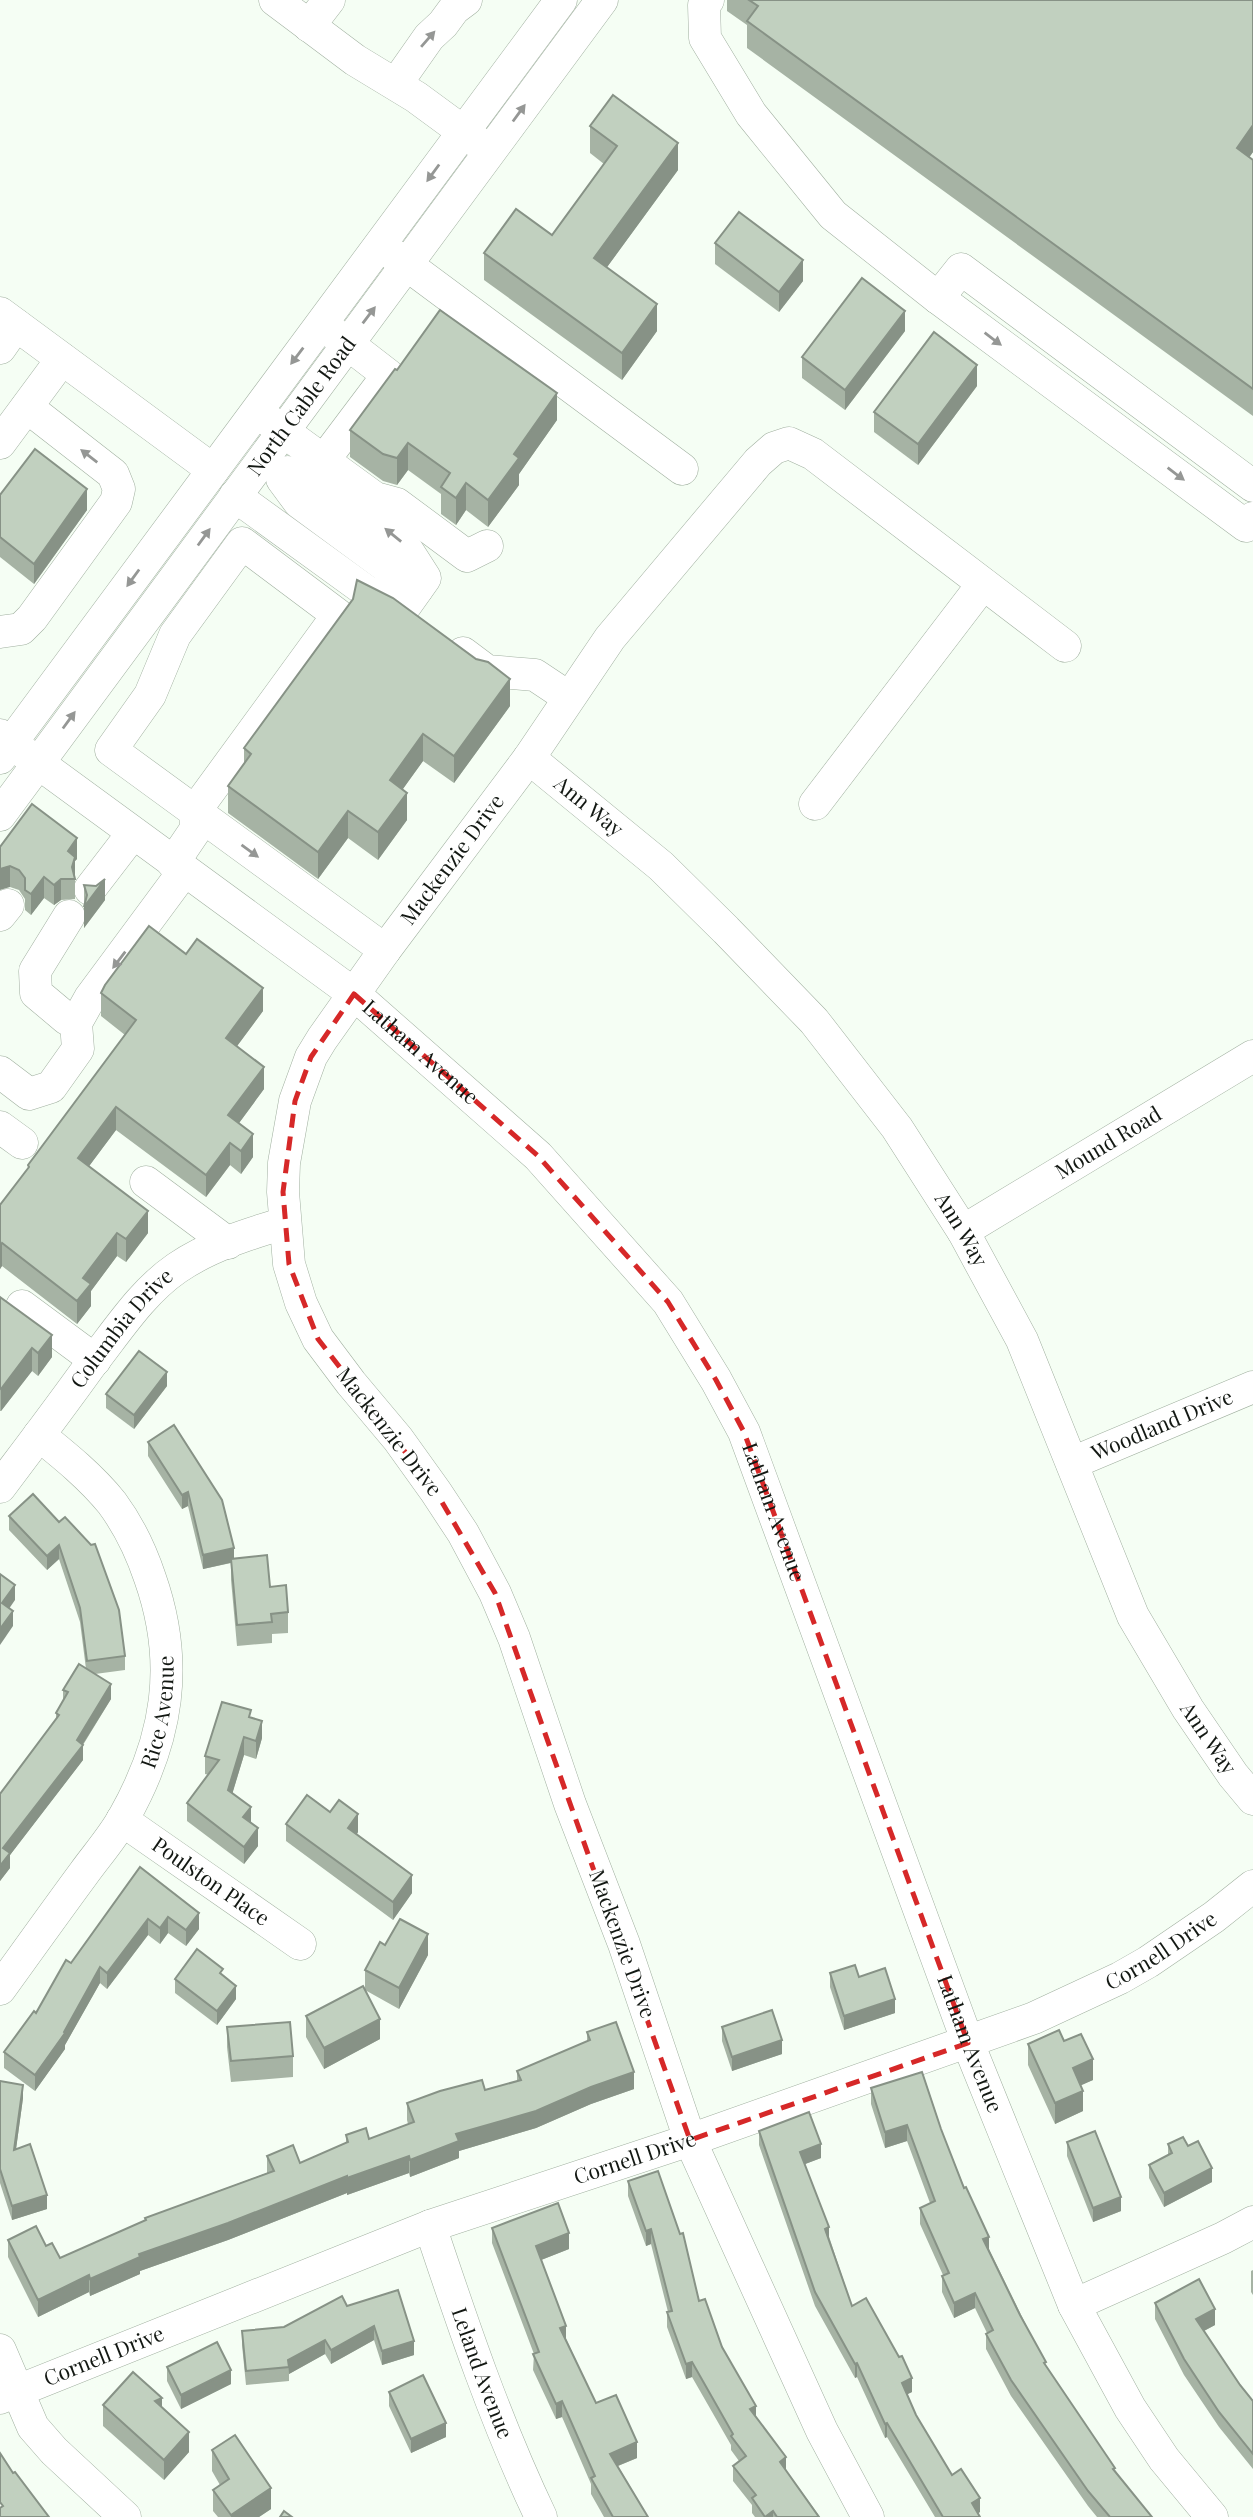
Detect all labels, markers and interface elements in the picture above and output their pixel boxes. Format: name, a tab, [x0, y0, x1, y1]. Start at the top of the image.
one-way arrow	[420, 31, 435, 48]
one-way arrow	[512, 103, 526, 122]
one-way arrow	[426, 164, 440, 182]
one-way arrow	[362, 306, 376, 324]
street label: North Cable Road	[240, 330, 361, 480]
one-way arrow	[984, 331, 1002, 345]
one-way arrow	[291, 347, 305, 365]
one-way arrow	[81, 448, 99, 463]
one-way arrow	[1167, 467, 1185, 481]
one-way arrow	[385, 527, 403, 542]
one-way arrow	[197, 528, 211, 546]
one-way arrow	[126, 569, 140, 587]
one-way arrow	[62, 711, 76, 729]
street label: Ann Way	[549, 768, 631, 842]
street label: Mackenzie Drive	[393, 788, 509, 930]
one-way arrow	[241, 844, 259, 858]
one-way arrow	[111, 951, 126, 969]
street label: Latham Avenue	[358, 992, 486, 1110]
street label: Mound Road	[1049, 1099, 1166, 1184]
street label: Ann Way	[929, 1185, 996, 1271]
street label: Columbia Drive	[63, 1261, 178, 1393]
street label: Mackenzie Drive	[331, 1361, 450, 1501]
street label: Woodland Drive	[1086, 1381, 1236, 1466]
street label: Latham Avenue	[737, 1438, 813, 1584]
street label: Rice Avenue	[133, 1655, 179, 1772]
street label: Ann Way	[1174, 1695, 1244, 1779]
street label: Poulston Place	[147, 1829, 276, 1931]
street label: Mackenzie Drive	[584, 1865, 664, 2022]
street label: Cornell Drive	[1100, 1903, 1221, 1995]
street label: Latham Avenue	[932, 1970, 1011, 2116]
street label: Cornell Drive	[570, 2123, 699, 2190]
street label: Leland Avenue	[446, 2303, 521, 2442]
street label: Cornell Drive	[39, 2318, 168, 2391]

